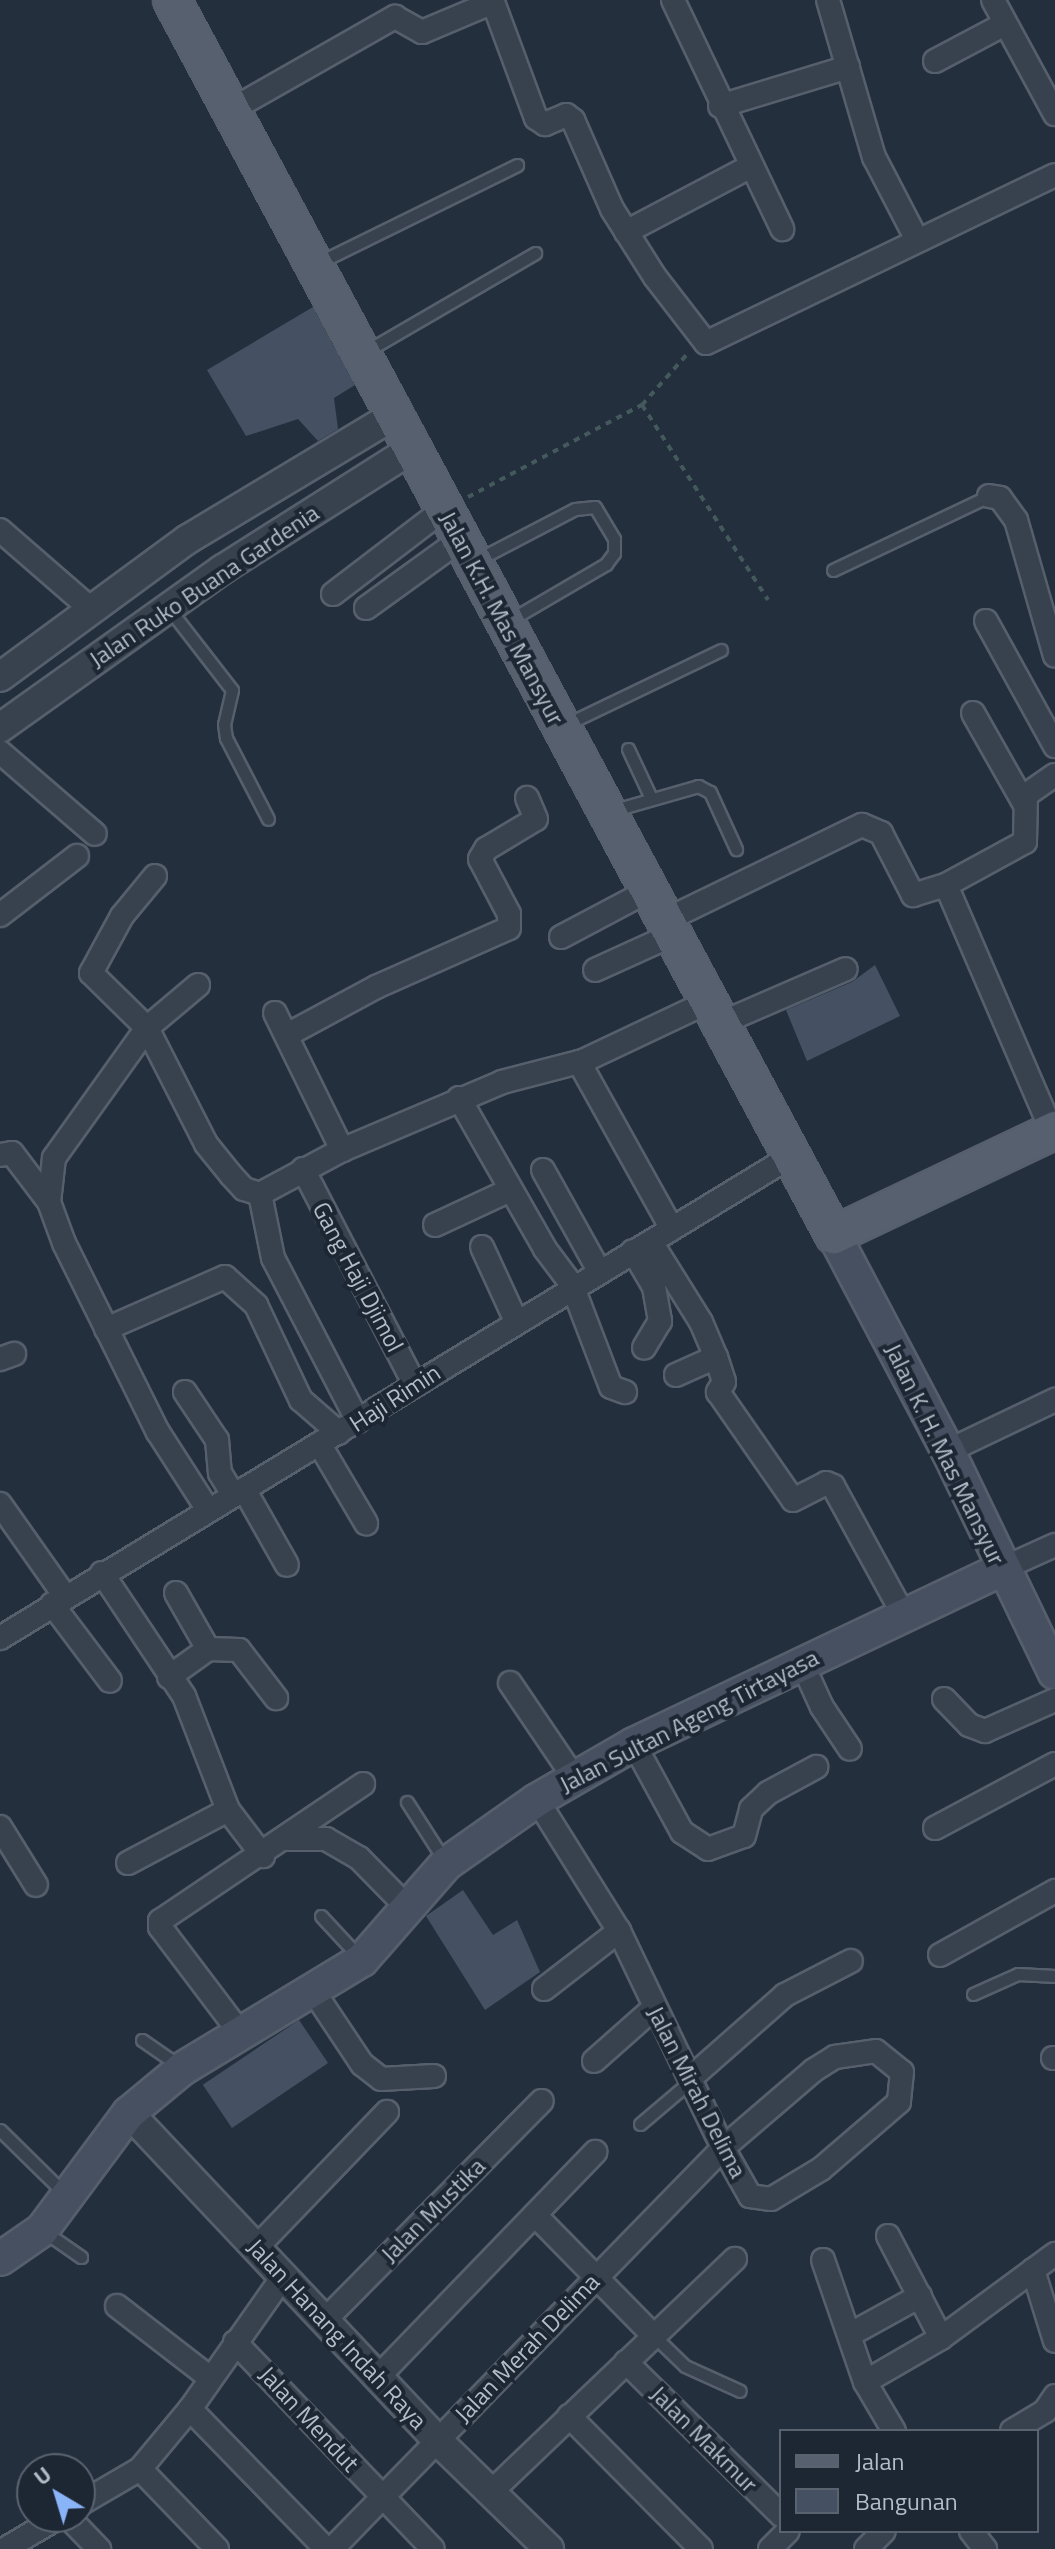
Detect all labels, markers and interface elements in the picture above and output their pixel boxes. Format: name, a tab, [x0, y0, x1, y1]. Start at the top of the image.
street label: Jalan Ruko Buana Gardenia	[84, 498, 324, 674]
street label: Jalan K.H. Mas Mansyur	[434, 506, 570, 730]
street label: Gang Haji Djimol	[306, 1197, 410, 1357]
street label: Jalan K. H. Mas Mansyur	[879, 1339, 1011, 1569]
street label: Haji Rimin	[344, 1358, 446, 1438]
street label: Jalan Sultan Ageng Tirtayasa	[555, 1643, 823, 1799]
street label: Jalan Mirah Delima	[641, 2001, 753, 2183]
street label: Jalan Mustika	[375, 2152, 491, 2268]
street label: Jalan Hanang Indah Raya	[241, 2233, 433, 2435]
street label: Jalan Merah Delima	[449, 2268, 605, 2428]
street label: Jalan Mendut	[253, 2360, 365, 2478]
street label: Jalan Makmur	[645, 2380, 763, 2498]
legend	[779, 2429, 1039, 2533]
text: Jalan	[855, 2443, 904, 2479]
north arrow	[16, 2453, 96, 2533]
text: U	[26, 2458, 59, 2493]
text: Bangunan	[855, 2483, 958, 2519]

